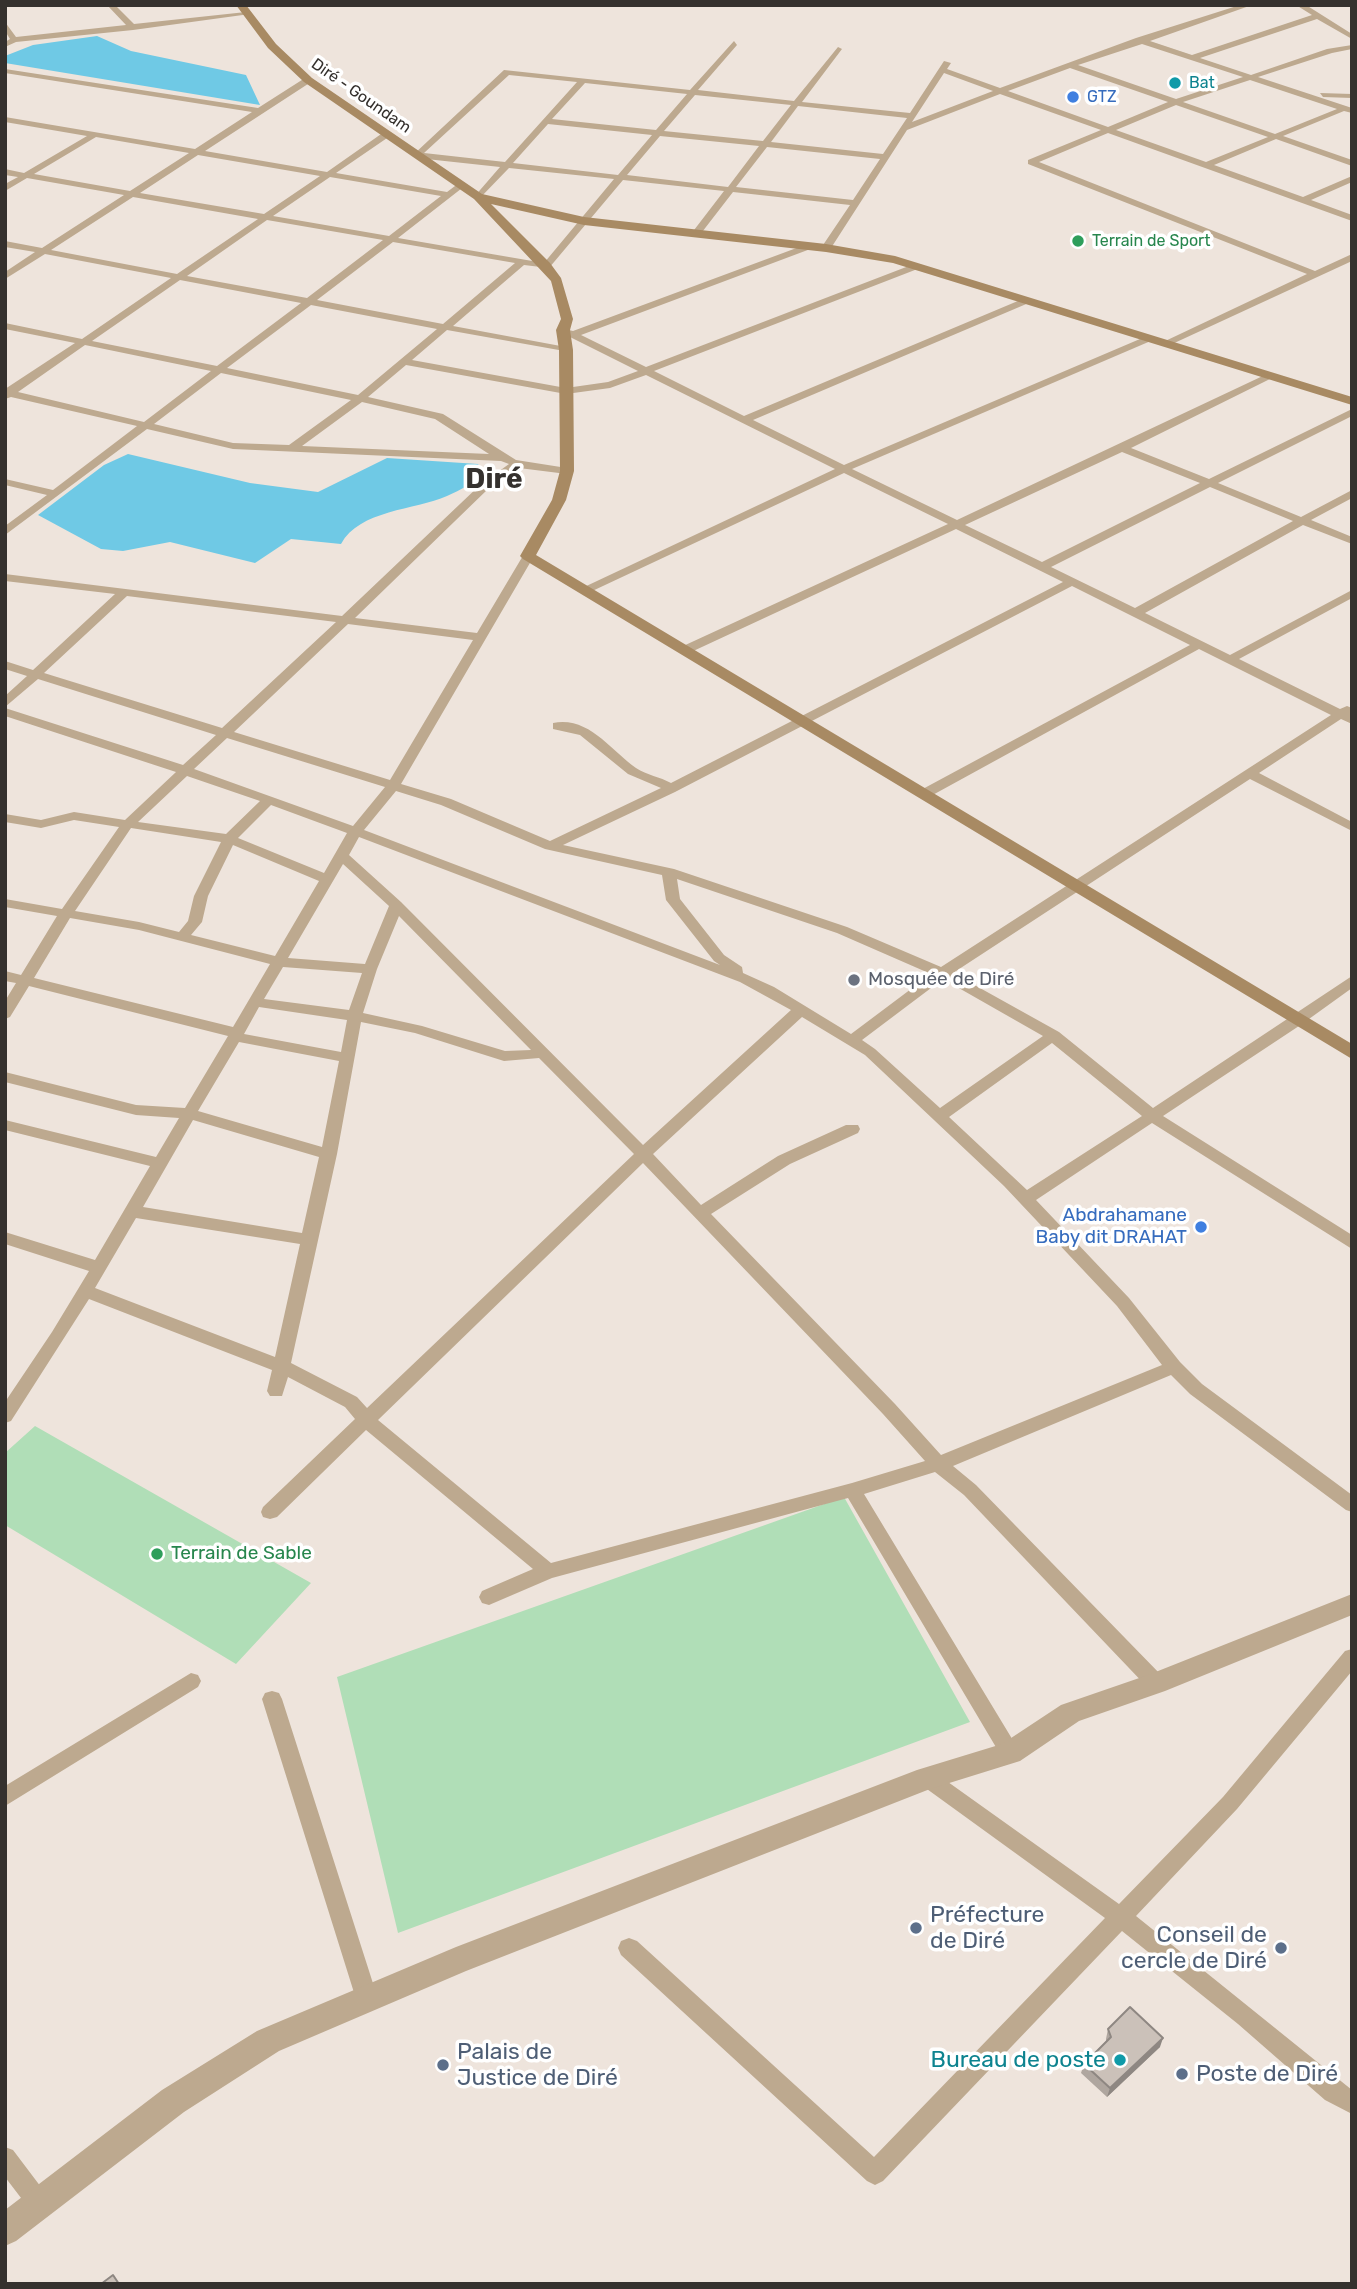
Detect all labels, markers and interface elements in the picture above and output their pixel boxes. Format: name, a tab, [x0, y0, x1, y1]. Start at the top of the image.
street label: Diré - Goundam	[307, 54, 415, 138]
place label: Bat	[1189, 73, 1215, 93]
marker: Bat	[1167, 75, 1183, 91]
place label: GTZ	[1087, 87, 1117, 107]
marker: GTZ	[1065, 89, 1081, 105]
place label: Terrain de Sport	[1092, 231, 1210, 251]
marker: Terrain de Sport	[1070, 233, 1086, 249]
district label: Diré	[465, 463, 523, 497]
place label: Mosquée de Diré	[868, 969, 1014, 991]
marker: Mosquée de Diré	[846, 972, 862, 988]
place label: Abdrahamane Baby dit DRAHAT	[1036, 1205, 1187, 1249]
marker: Abdrahamane Baby dit DRAHAT	[1193, 1219, 1209, 1235]
place label: Terrain de Sable	[171, 1543, 312, 1565]
marker: Terrain de Sable	[149, 1546, 165, 1562]
place label: Préfecture de Diré	[930, 1901, 1044, 1955]
marker: Préfecture de Diré	[908, 1920, 924, 1936]
place label: Conseil de cercle de Diré	[1121, 1921, 1267, 1975]
marker: Conseil de cercle de Diré	[1273, 1940, 1289, 1956]
place label: Palais de Justice de Diré	[457, 2038, 618, 2092]
place label: Bureau de poste	[931, 2046, 1106, 2074]
marker: Bureau de poste	[1112, 2052, 1128, 2068]
marker: Palais de Justice de Diré	[435, 2057, 451, 2073]
place label: Poste de Diré	[1196, 2060, 1338, 2088]
marker: Poste de Diré	[1174, 2066, 1190, 2082]

